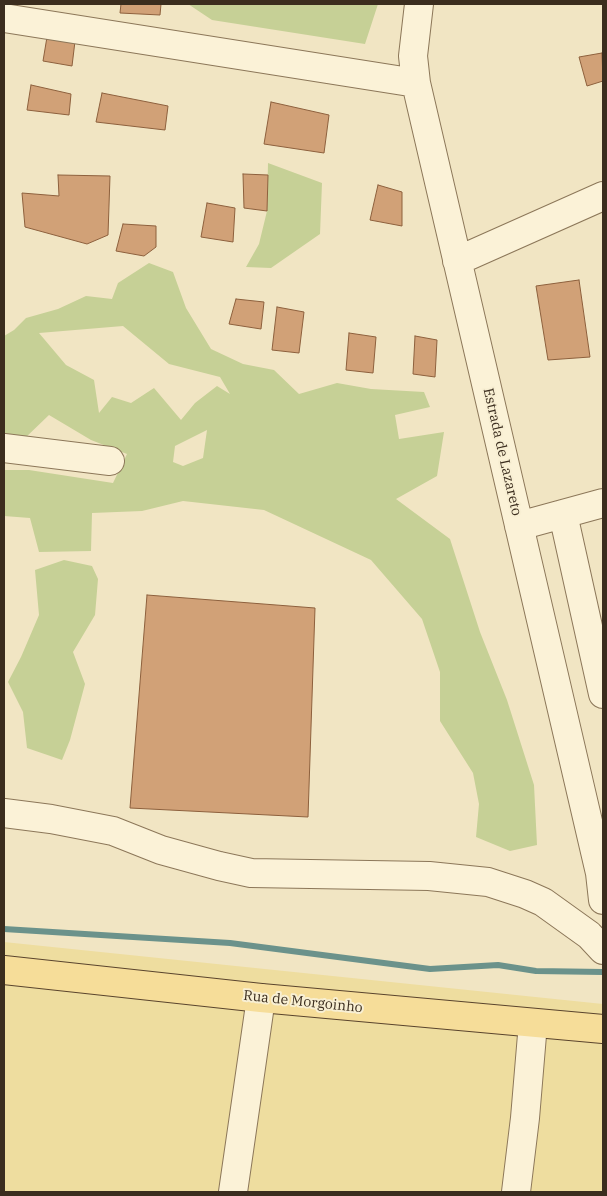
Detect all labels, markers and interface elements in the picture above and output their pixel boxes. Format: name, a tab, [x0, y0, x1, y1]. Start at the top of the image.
street label: Estrada de Lazareto	[479, 387, 525, 517]
street label: Rua de Morgoinho	[243, 987, 363, 1017]

